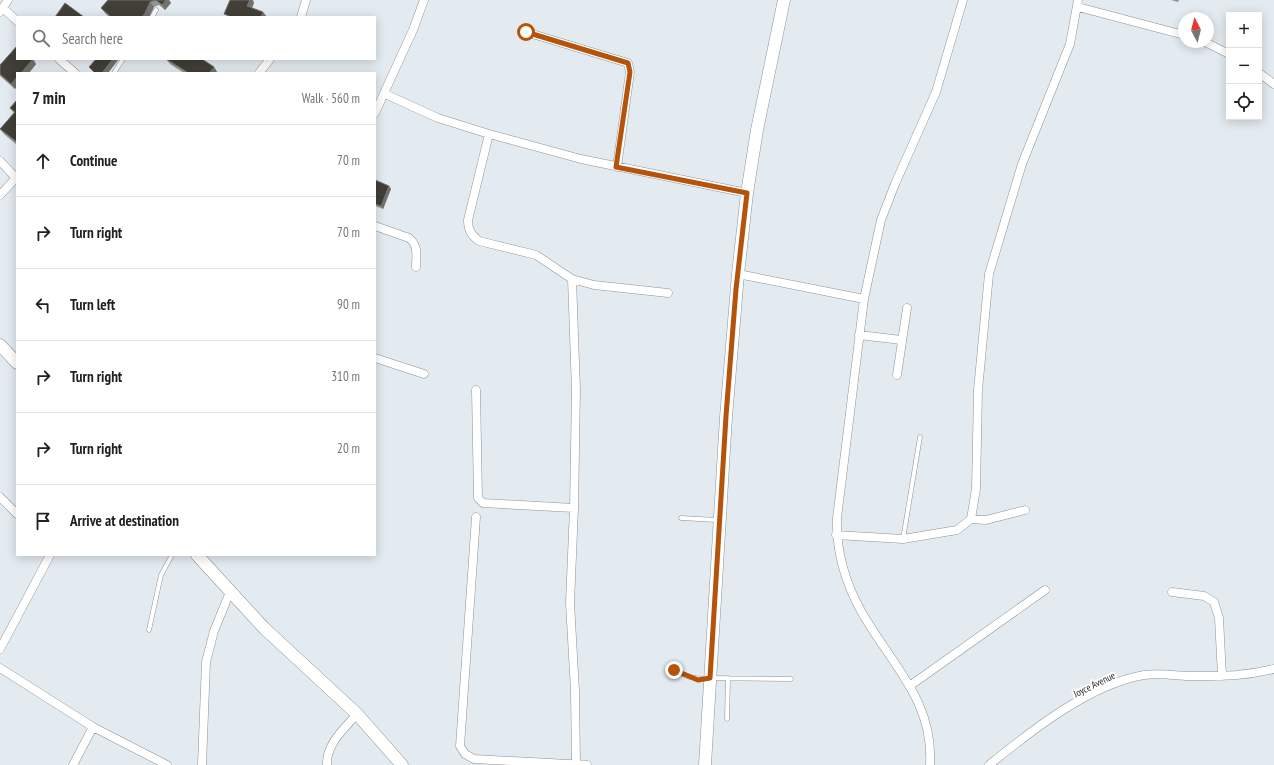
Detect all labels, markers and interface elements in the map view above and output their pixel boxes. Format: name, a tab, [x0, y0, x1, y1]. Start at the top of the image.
north arrow	[1178, 12, 1214, 48]
map controls	[1226, 12, 1262, 120]
button: +	[1226, 12, 1262, 48]
search box	[16, 16, 376, 60]
route start	[517, 23, 535, 41]
icon: search	[30, 27, 52, 49]
text: Search here	[62, 29, 123, 48]
button: −	[1226, 48, 1262, 84]
button: locate	[1226, 84, 1262, 120]
text: 7 min	[32, 87, 66, 109]
text: Walk · 560 m	[302, 90, 360, 107]
icon: ahead	[32, 150, 54, 172]
text: Continue	[70, 151, 117, 170]
text: 70 m	[337, 152, 360, 169]
icon: right	[32, 222, 54, 244]
text: Turn right	[70, 223, 122, 242]
text: 70 m	[337, 224, 360, 241]
icon: left	[32, 294, 54, 316]
text: Turn left	[70, 295, 115, 314]
text: 90 m	[337, 296, 360, 313]
icon: right	[32, 366, 54, 388]
text: Turn right	[70, 367, 122, 386]
text: 310 m	[331, 368, 360, 385]
icon: right	[32, 438, 54, 460]
text: Turn right	[70, 439, 122, 458]
text: 20 m	[337, 440, 360, 457]
icon: arrive	[32, 510, 54, 532]
text: Arrive at destination	[70, 511, 179, 530]
route end	[665, 661, 683, 679]
street label: Joyce Avenue	[1070, 669, 1117, 701]

